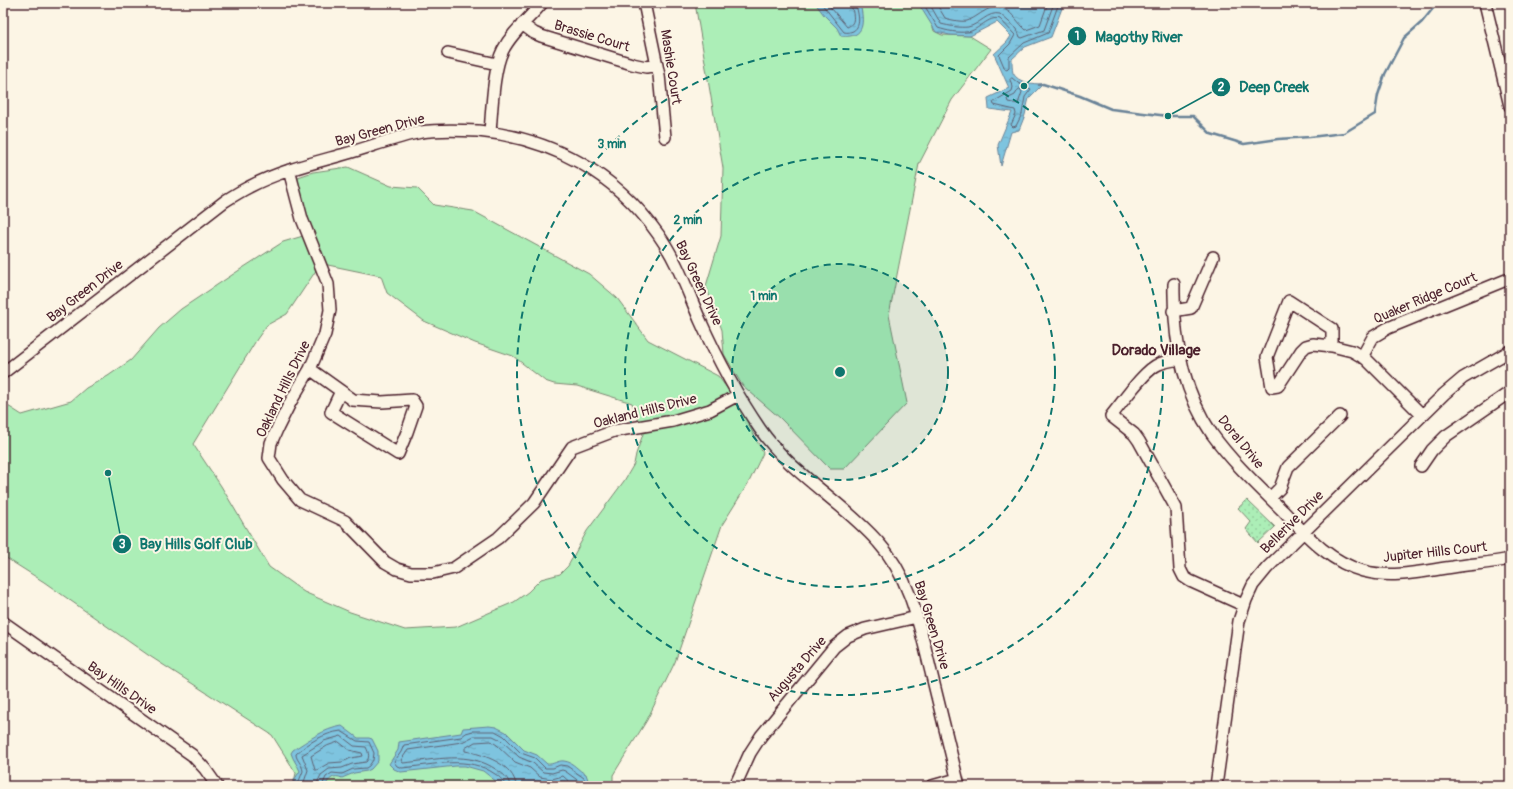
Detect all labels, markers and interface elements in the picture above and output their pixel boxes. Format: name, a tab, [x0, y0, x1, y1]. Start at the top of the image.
street label: Brassie Court	[552, 16, 632, 56]
callout: Magothy River	[1067, 23, 1191, 50]
street label: Mashie Court	[657, 28, 685, 106]
text: Magothy River	[1095, 28, 1183, 47]
text: 1	[1075, 29, 1079, 44]
callout: Deep Creek	[1211, 73, 1317, 100]
text: Deep Creek	[1239, 78, 1310, 97]
text: 2	[1218, 80, 1225, 95]
street label: Bay Green Drive	[333, 110, 427, 150]
text: 3 min	[598, 137, 627, 152]
text: 2 min	[674, 213, 703, 228]
street label: Bay Green Drive	[672, 238, 726, 328]
street label: Bay Green Drive	[44, 256, 126, 326]
street label: Quaker Ridge Court	[1371, 268, 1480, 328]
text: 1 min	[751, 289, 778, 304]
street label: Oakland Hills Drive	[252, 338, 314, 440]
district label: Dorado Village	[1112, 341, 1201, 360]
centre of rings	[833, 365, 847, 379]
street label: Oakland Hills Drive	[592, 390, 698, 432]
street label: Doral Drive	[1214, 412, 1268, 472]
street label: Bellerive Drive	[1257, 487, 1327, 557]
callout: Bay Hills Golf Club	[112, 531, 261, 558]
text: Bay Hills Golf Club	[139, 535, 253, 554]
text: 3	[119, 537, 126, 552]
street label: Jupiter Hills Court	[1382, 538, 1488, 566]
street label: Bay Green Drive	[910, 579, 954, 671]
street label: Augusta Drive	[764, 633, 830, 705]
street label: Bay Hills Drive	[84, 658, 160, 718]

